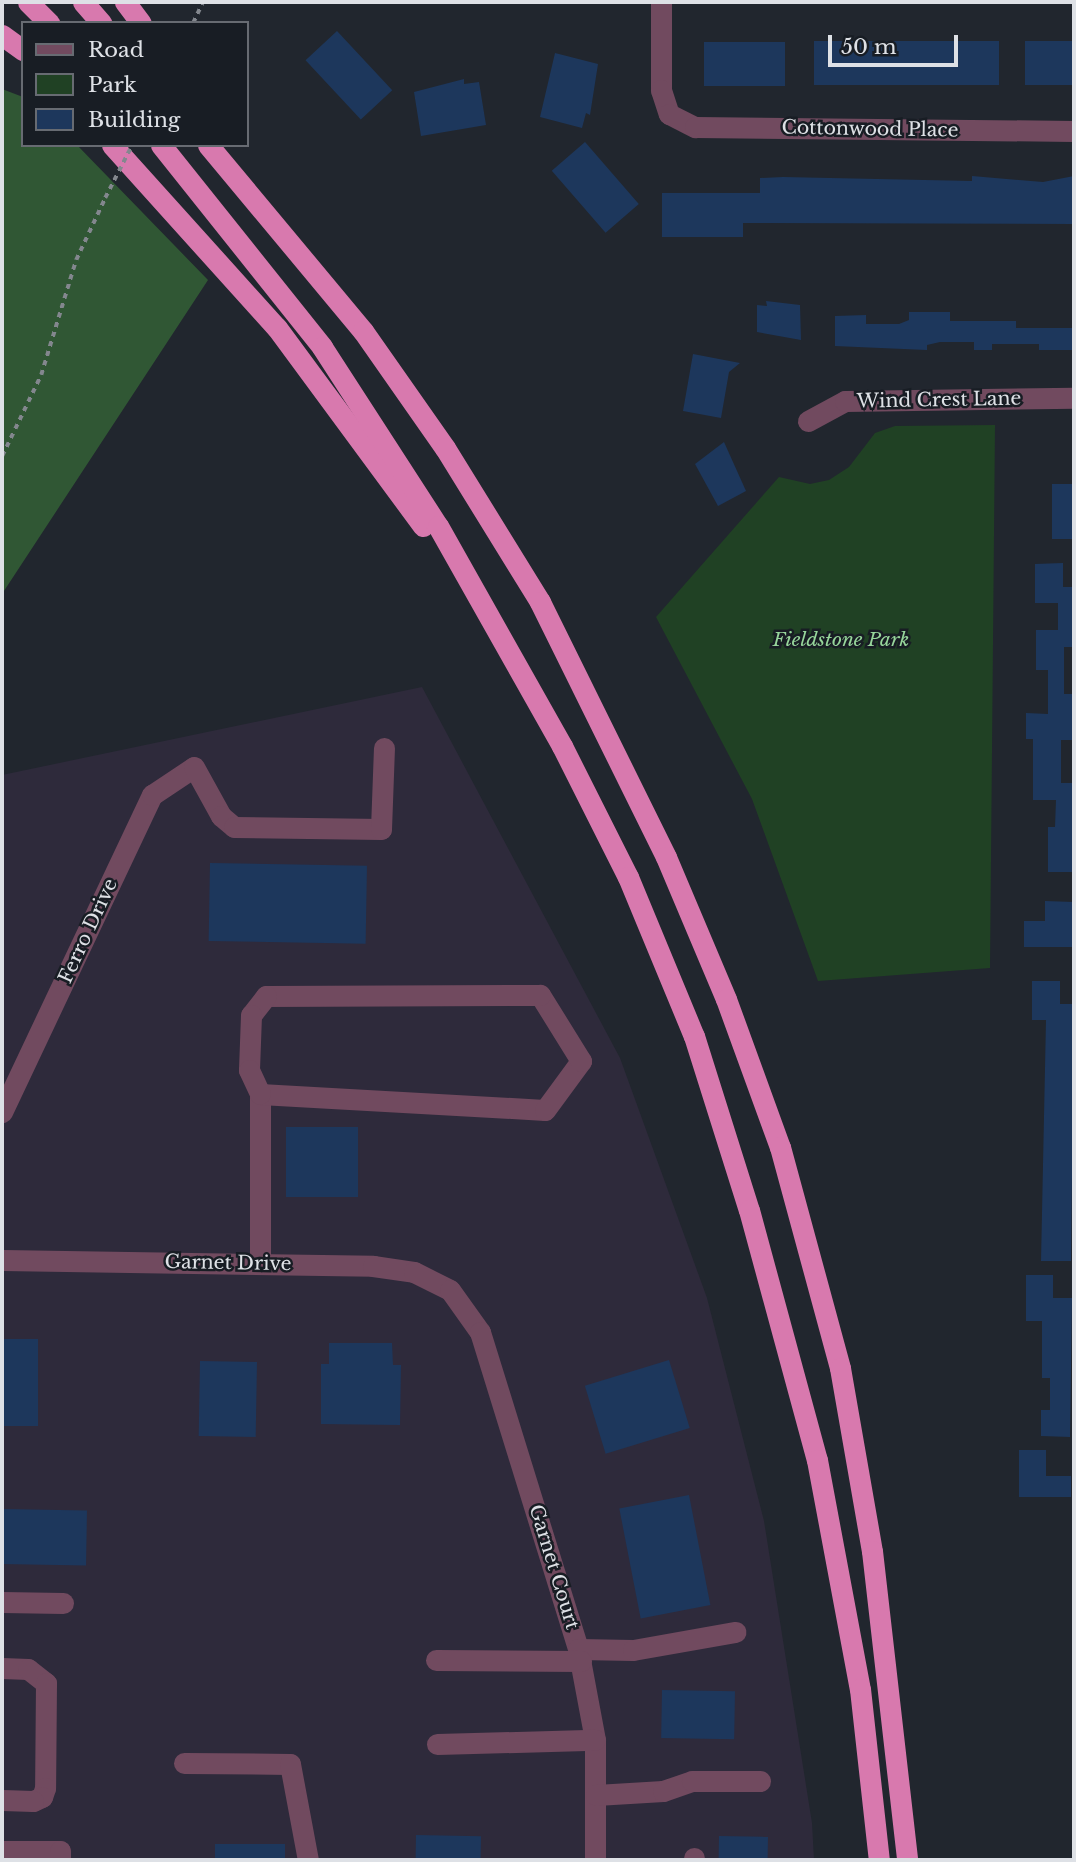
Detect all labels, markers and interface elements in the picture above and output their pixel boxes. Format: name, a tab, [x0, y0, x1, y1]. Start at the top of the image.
legend	[21, 21, 248, 147]
scale bar	[831, 21, 960, 65]
text: 50 m	[841, 34, 896, 60]
text: Road	[88, 37, 144, 63]
text: Park	[88, 72, 137, 98]
text: Building	[88, 107, 180, 133]
street label: Cottonwood Place	[781, 116, 959, 142]
street label: Wind Crest Lane	[857, 387, 1021, 413]
park label: Fieldstone Park	[773, 629, 909, 651]
street label: Ferro Drive	[54, 875, 122, 987]
street label: Garnet Drive	[164, 1250, 292, 1276]
street label: Garnet Court	[524, 1502, 584, 1632]

